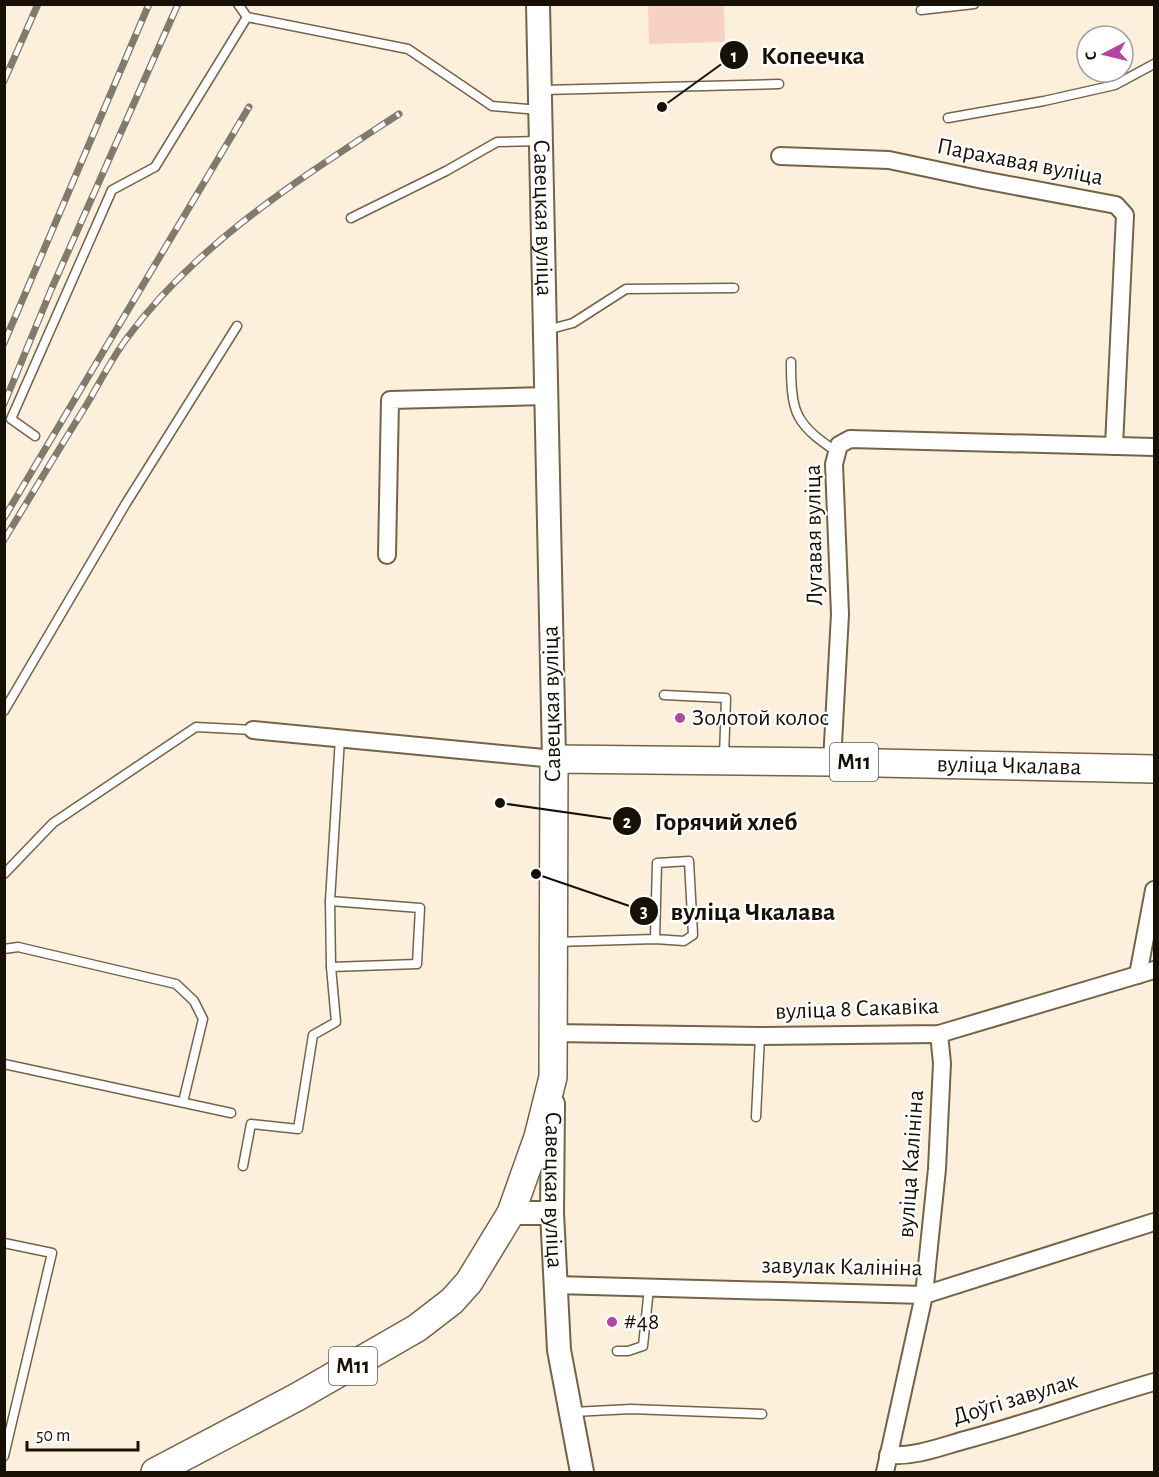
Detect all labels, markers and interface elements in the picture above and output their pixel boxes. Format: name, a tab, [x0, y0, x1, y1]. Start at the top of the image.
north arrow	[1075, 24, 1135, 84]
callout: Копеечка	[719, 33, 876, 77]
text: Копеечка	[761, 43, 865, 69]
text: 1	[731, 48, 737, 66]
text: С	[1083, 50, 1100, 61]
street label: Парахавая вуліца	[935, 134, 1105, 190]
street label: Савецкая вуліца	[529, 139, 556, 297]
street label: Лугавая вуліца	[801, 464, 827, 606]
street label: Савецкая вуліца	[539, 625, 565, 783]
place label: Золотой колос	[692, 706, 829, 730]
marker: Золотой колос	[673, 711, 687, 725]
road number: М11	[830, 743, 878, 781]
street label: вуліца Чкалава	[936, 752, 1082, 779]
callout: Горячий хлеб	[612, 799, 809, 843]
text: Горячий хлеб	[655, 809, 797, 835]
text: 2	[623, 814, 632, 832]
callout: вуліца Чкалава	[629, 889, 848, 933]
text: вуліца Чкалава	[671, 899, 835, 925]
text: 3	[640, 903, 648, 921]
street label: вуліца 8 Сакавіка	[775, 994, 939, 1024]
street label: вуліца Калініна	[894, 1089, 928, 1239]
street label: Савецкая вуліца	[540, 1111, 567, 1269]
street label: завулак Калініна	[761, 1254, 923, 1280]
place label: #48	[624, 1310, 659, 1334]
marker: #48	[605, 1315, 619, 1329]
road number: М11	[329, 1347, 377, 1385]
street label: Доўгі завулак	[950, 1369, 1080, 1429]
scale bar	[27, 1414, 138, 1452]
text: 50 m	[36, 1427, 70, 1445]

